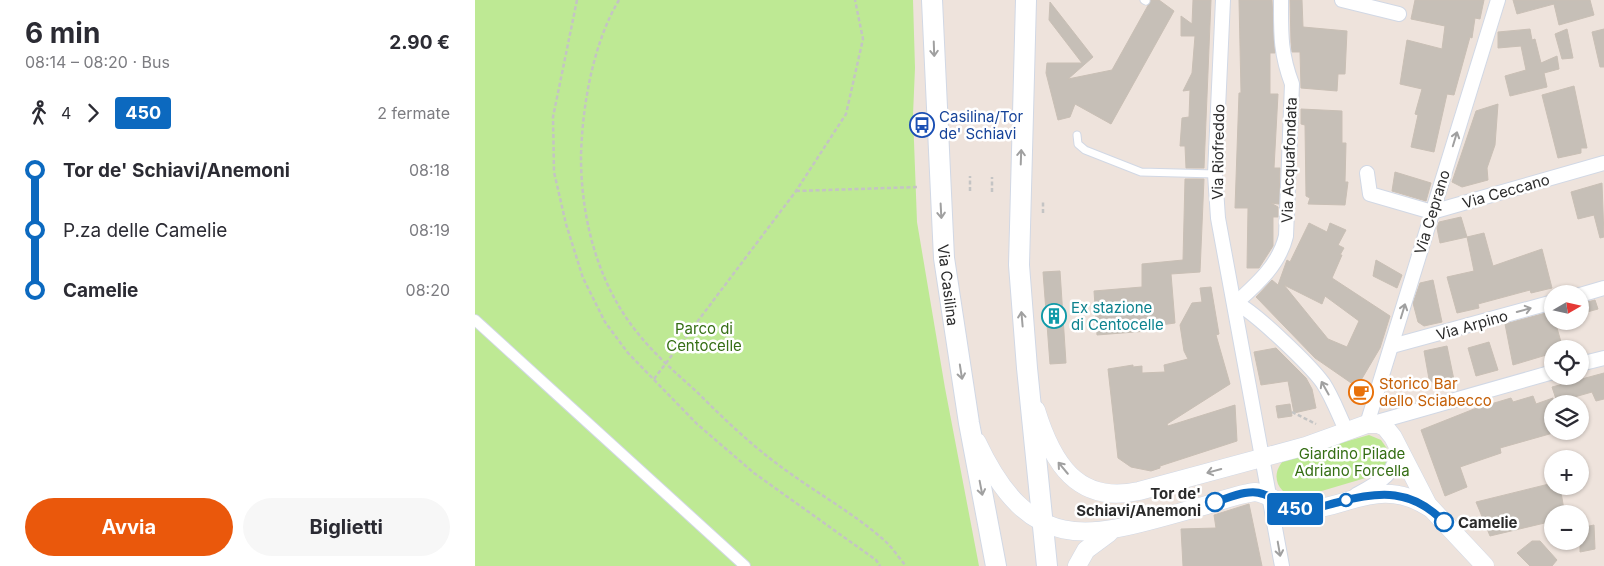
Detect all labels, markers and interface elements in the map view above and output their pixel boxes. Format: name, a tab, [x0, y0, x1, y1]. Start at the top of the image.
text: 6 min	[25, 16, 100, 50]
text: 2.90 €	[389, 31, 450, 54]
one-way arrow	[929, 40, 939, 56]
text: 08:14 – 08:20 · Bus	[25, 52, 170, 72]
street label: Via Acquafondata	[1277, 97, 1301, 223]
icon: walk	[25, 99, 53, 127]
icon: forward	[79, 99, 107, 127]
text: 450	[125, 102, 161, 123]
text: 4	[61, 103, 71, 123]
text: 2 fermate	[377, 103, 450, 123]
street label: Via Riofreddo	[1208, 104, 1228, 200]
place label: Casilina/Tor de' Schiavi	[939, 107, 1023, 143]
bus stop icon: Casilina/Tor de' Schiavi	[909, 112, 935, 138]
one-way arrow	[1450, 131, 1460, 147]
one-way arrow	[1016, 149, 1025, 165]
text: Tor de' Schiavi/Anemoni	[63, 159, 290, 182]
text: 08:18	[409, 160, 450, 180]
street label: Via Ceprano	[1410, 167, 1454, 257]
street label: Via Ceccano	[1460, 169, 1552, 213]
one-way arrow	[936, 203, 945, 219]
text: P.za delle Camelie	[63, 219, 227, 242]
text: 08:19	[409, 220, 450, 240]
street label: Via Casilina	[934, 243, 962, 327]
text: Camelie	[63, 279, 138, 302]
text: 08:20	[406, 280, 450, 300]
north arrow	[1544, 285, 1589, 330]
map controls	[1544, 285, 1589, 550]
place label: Ex stazione di Centocelle	[1071, 298, 1164, 334]
building icon: Ex stazione di Centocelle	[1041, 303, 1067, 329]
one-way arrow	[1398, 304, 1408, 320]
one-way arrow	[1515, 305, 1531, 315]
street label: Via Arpino	[1434, 306, 1510, 344]
one-way arrow	[1018, 312, 1027, 328]
park label: Parco di Centocelle	[666, 319, 742, 355]
button: locate	[1544, 340, 1589, 385]
one-way arrow	[956, 364, 966, 380]
place label: Storico Bar dello Sciabecco	[1379, 374, 1492, 410]
cafe icon: Storico Bar dello Sciabecco	[1348, 379, 1374, 405]
one-way arrow	[1320, 381, 1330, 396]
button: layers	[1544, 395, 1589, 440]
park label: Giardino Pilade Adriano Forcella	[1294, 444, 1410, 480]
button: +	[1544, 450, 1589, 495]
one-way arrow	[1058, 462, 1069, 475]
one-way arrow	[1207, 467, 1223, 476]
one-way arrow	[977, 480, 987, 496]
place label: Tor de' Schiavi/Anemoni	[1076, 484, 1201, 520]
marker: Tor de' Schiavi/Anemoni	[1205, 492, 1225, 512]
line badge: 450	[1266, 493, 1324, 525]
unlabelled marker	[1339, 493, 1353, 507]
button: Avvia	[25, 498, 233, 556]
button: Biglietti	[243, 498, 450, 556]
text: 450	[1277, 498, 1313, 519]
button: −	[1544, 505, 1589, 550]
marker: Camelie	[1434, 512, 1454, 532]
place label: Camelie	[1458, 513, 1518, 532]
one-way arrow	[1274, 540, 1284, 556]

